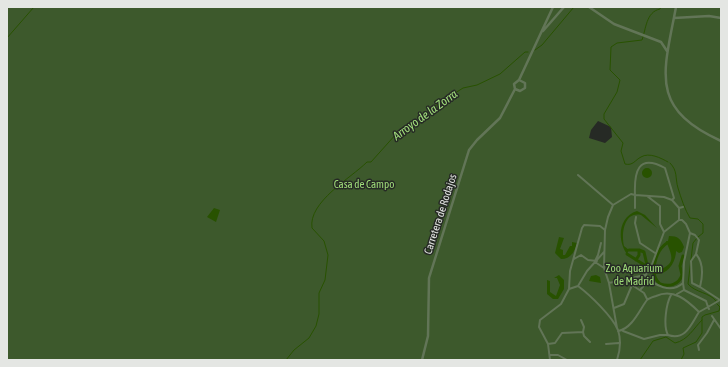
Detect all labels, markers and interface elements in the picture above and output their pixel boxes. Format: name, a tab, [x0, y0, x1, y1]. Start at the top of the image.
water label: Arroyo de la Zorra	[389, 87, 460, 144]
street label: Carretera de Rodajos	[421, 172, 459, 256]
park label: Casa de Campo	[334, 178, 394, 190]
park label: Zoo Aquarium de Madrid	[606, 262, 662, 287]

